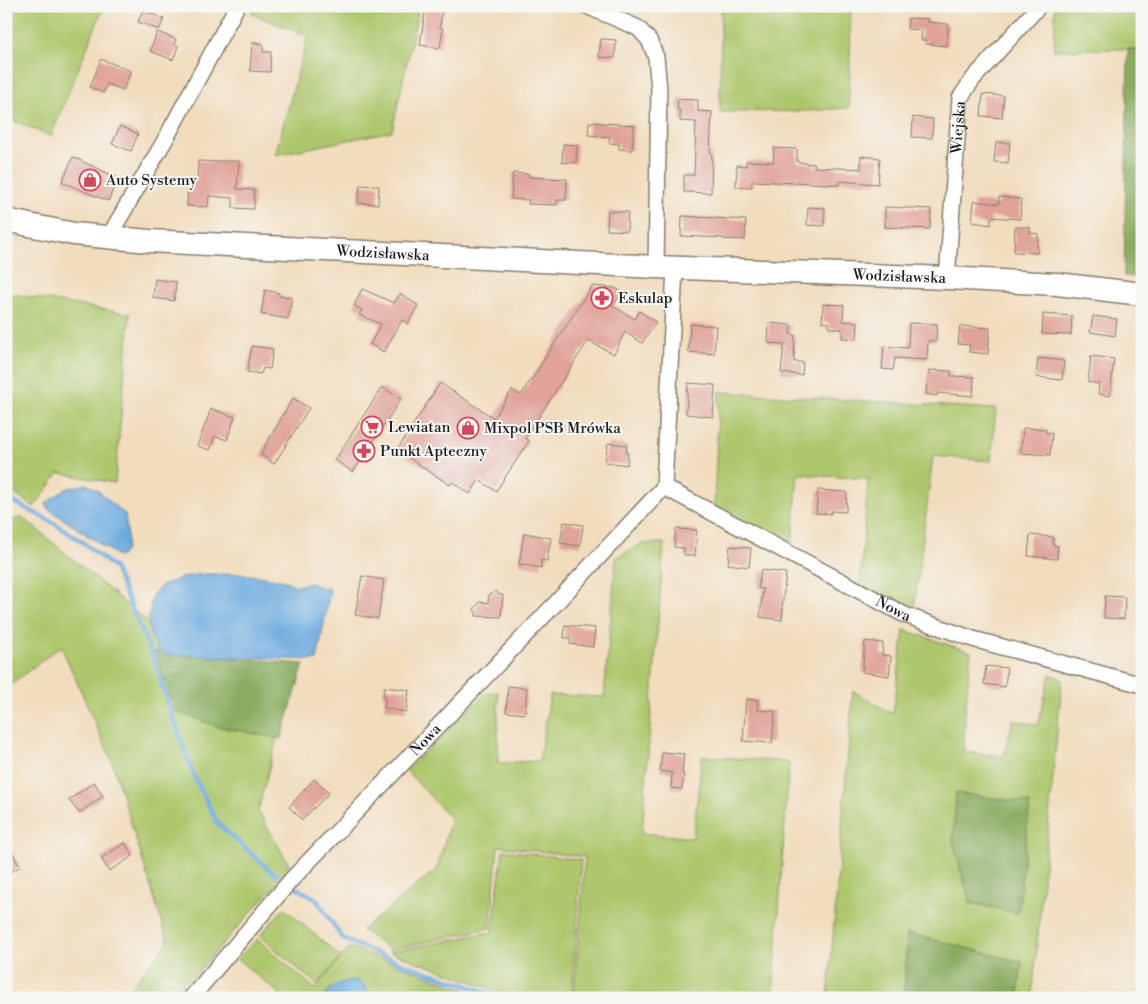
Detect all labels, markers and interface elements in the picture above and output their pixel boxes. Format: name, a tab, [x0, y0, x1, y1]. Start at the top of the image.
street label: Wiejska	[946, 100, 969, 156]
shop icon: Auto Systemy	[78, 168, 102, 192]
place label: Auto Systemy	[105, 171, 198, 190]
street label: Wodzisławska	[335, 241, 430, 265]
street label: Wodzisławska	[851, 265, 947, 287]
pharmacy icon: Eskulap	[590, 286, 614, 310]
place label: Eskulap	[618, 289, 672, 308]
supermarket icon: Lewiatan	[360, 415, 384, 439]
shop icon: Mixpol PSB Mrówka	[456, 416, 480, 440]
place label: Lewiatan	[388, 418, 450, 437]
place label: Mixpol PSB Mrówka	[484, 419, 621, 438]
pharmacy icon: Punkt Apteczny	[352, 439, 376, 463]
place label: Punkt Apteczny	[380, 442, 487, 461]
street label: Nowa	[872, 592, 914, 626]
street label: Nowa	[406, 719, 445, 760]

